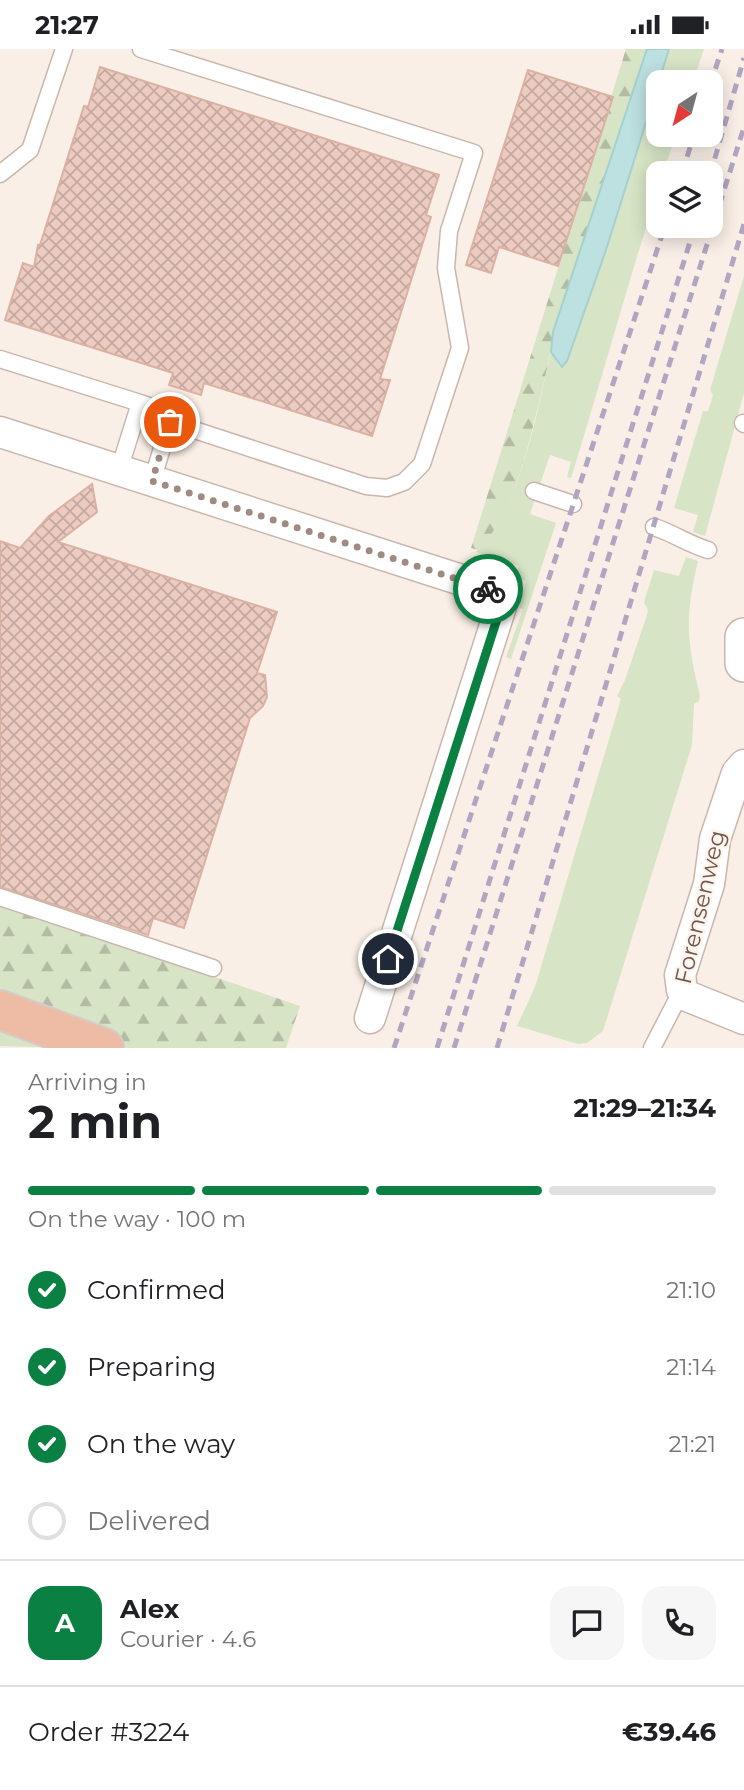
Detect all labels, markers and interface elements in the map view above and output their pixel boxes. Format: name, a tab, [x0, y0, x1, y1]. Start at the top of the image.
text: 21:27	[35, 9, 99, 41]
north arrow	[646, 70, 723, 147]
map controls	[646, 70, 723, 238]
button: layers	[646, 161, 723, 238]
pin	[140, 392, 200, 452]
icon: bag	[151, 403, 189, 441]
courier	[453, 554, 523, 624]
icon: bike	[469, 570, 507, 608]
street label: Forensenweg	[669, 827, 731, 987]
pin	[358, 929, 418, 989]
icon: home	[369, 940, 407, 978]
text: Arriving in	[28, 1068, 147, 1096]
text: 21:29–21:34	[573, 1092, 716, 1124]
text: 2 min	[28, 1093, 162, 1150]
text: On the way · 100 m	[28, 1205, 246, 1233]
icon: check	[28, 1271, 66, 1309]
text: Confirmed	[87, 1274, 226, 1306]
text: 21:10	[666, 1276, 716, 1304]
icon: check	[28, 1348, 66, 1386]
text: Preparing	[87, 1351, 216, 1383]
text: 21:14	[666, 1353, 716, 1381]
icon: check	[28, 1425, 66, 1463]
text: On the way	[87, 1428, 235, 1460]
text: 21:21	[668, 1430, 716, 1458]
text: Delivered	[87, 1505, 211, 1537]
button: chat	[550, 1586, 624, 1660]
button: phone	[642, 1586, 716, 1660]
text: Alex	[120, 1593, 179, 1625]
text: A	[55, 1607, 75, 1639]
text: Courier · 4.6	[120, 1625, 256, 1653]
text: Order #3224	[28, 1716, 189, 1748]
text: €39.46	[622, 1716, 716, 1748]

